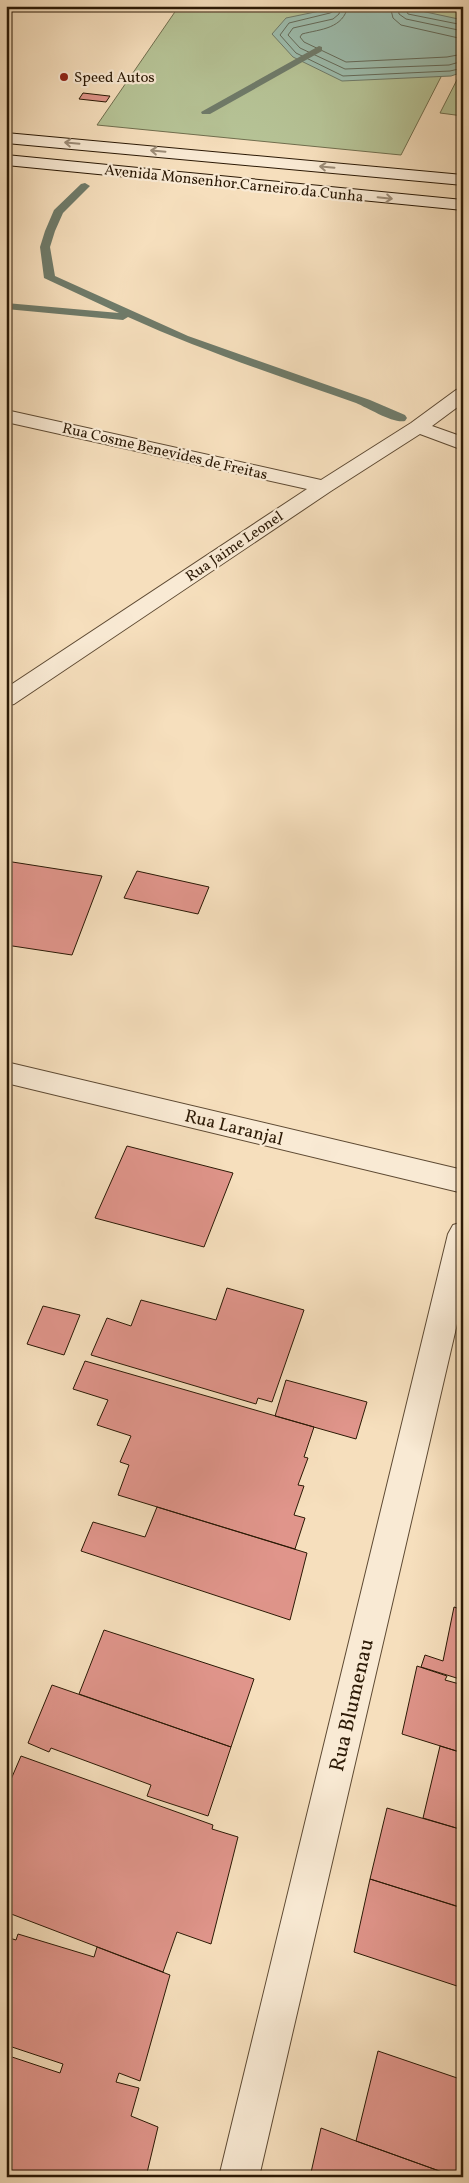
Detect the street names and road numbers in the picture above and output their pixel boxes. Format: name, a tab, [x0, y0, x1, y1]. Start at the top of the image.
street label: Avenida Monsenhor Carneiro da Cunha	[103, 160, 364, 209]
street label: Rua Cosme Benevides de Freitas	[60, 419, 269, 486]
street label: Rua Jaime Leonel	[182, 507, 288, 588]
street label: Rua Laranjal	[182, 1104, 286, 1153]
street label: Rua Blumenau	[323, 1636, 382, 1775]

